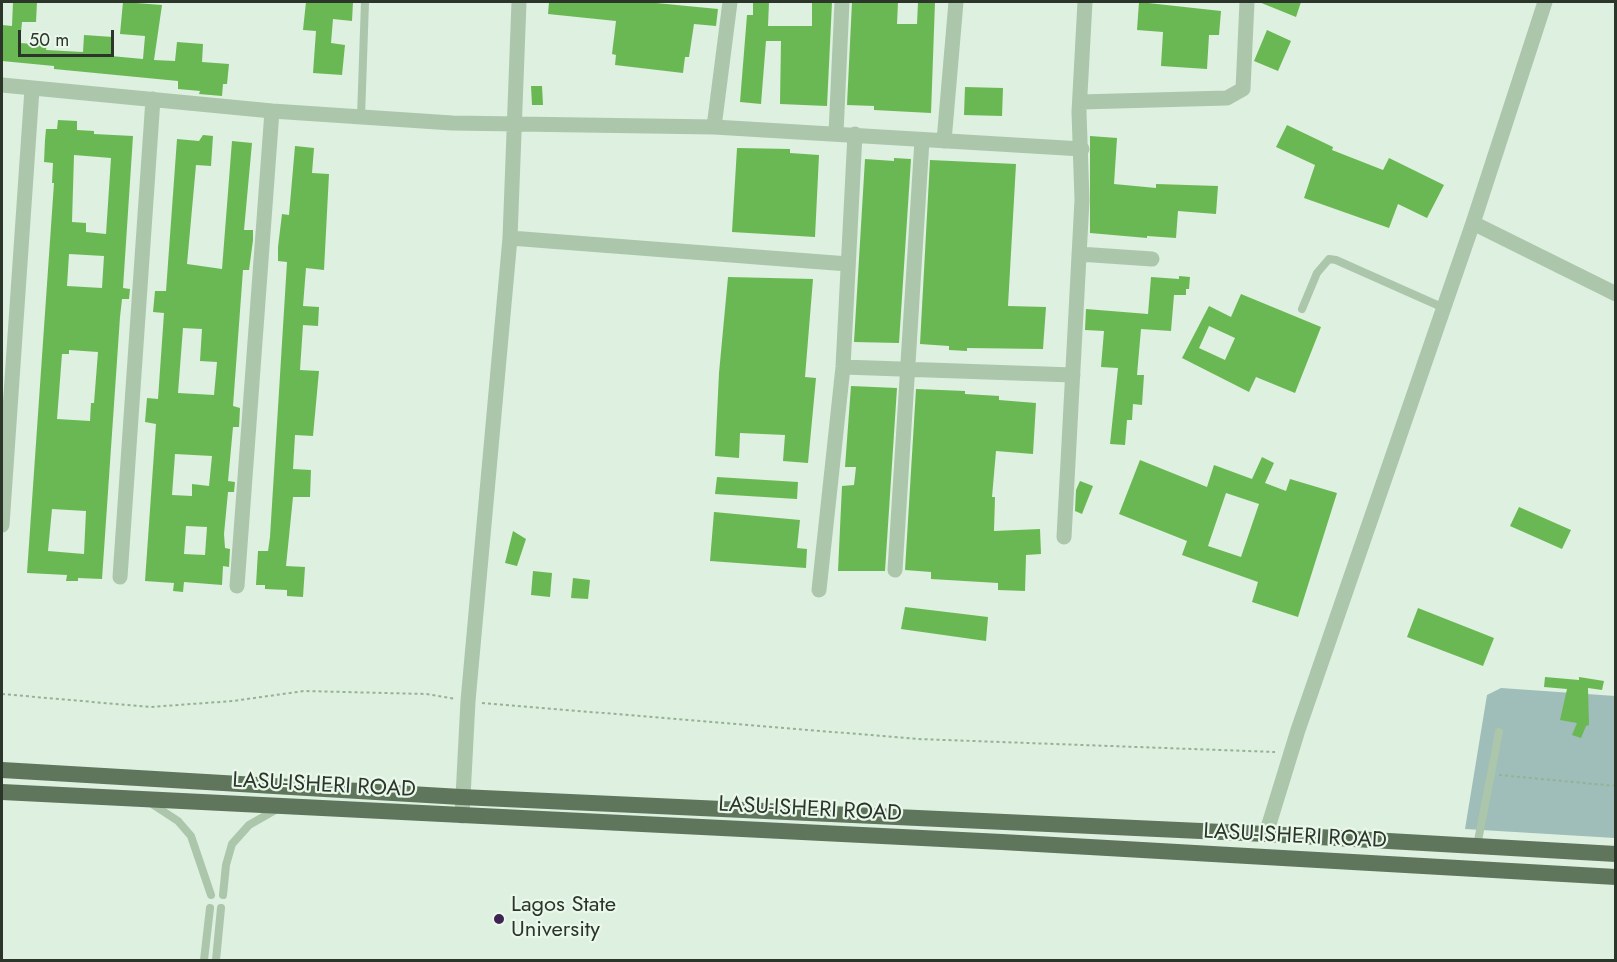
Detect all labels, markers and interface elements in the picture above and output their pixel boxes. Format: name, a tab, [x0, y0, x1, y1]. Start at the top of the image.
scale bar	[21, 18, 117, 56]
text: 50 m	[29, 27, 69, 53]
street label: LASU-ISHERI ROAD	[232, 768, 416, 804]
street label: LASU-ISHERI ROAD	[718, 792, 902, 828]
street label: LASU-ISHERI ROAD	[1203, 819, 1387, 855]
place label: Lagos State University	[511, 893, 616, 944]
marker: Lagos State University	[492, 912, 506, 926]

